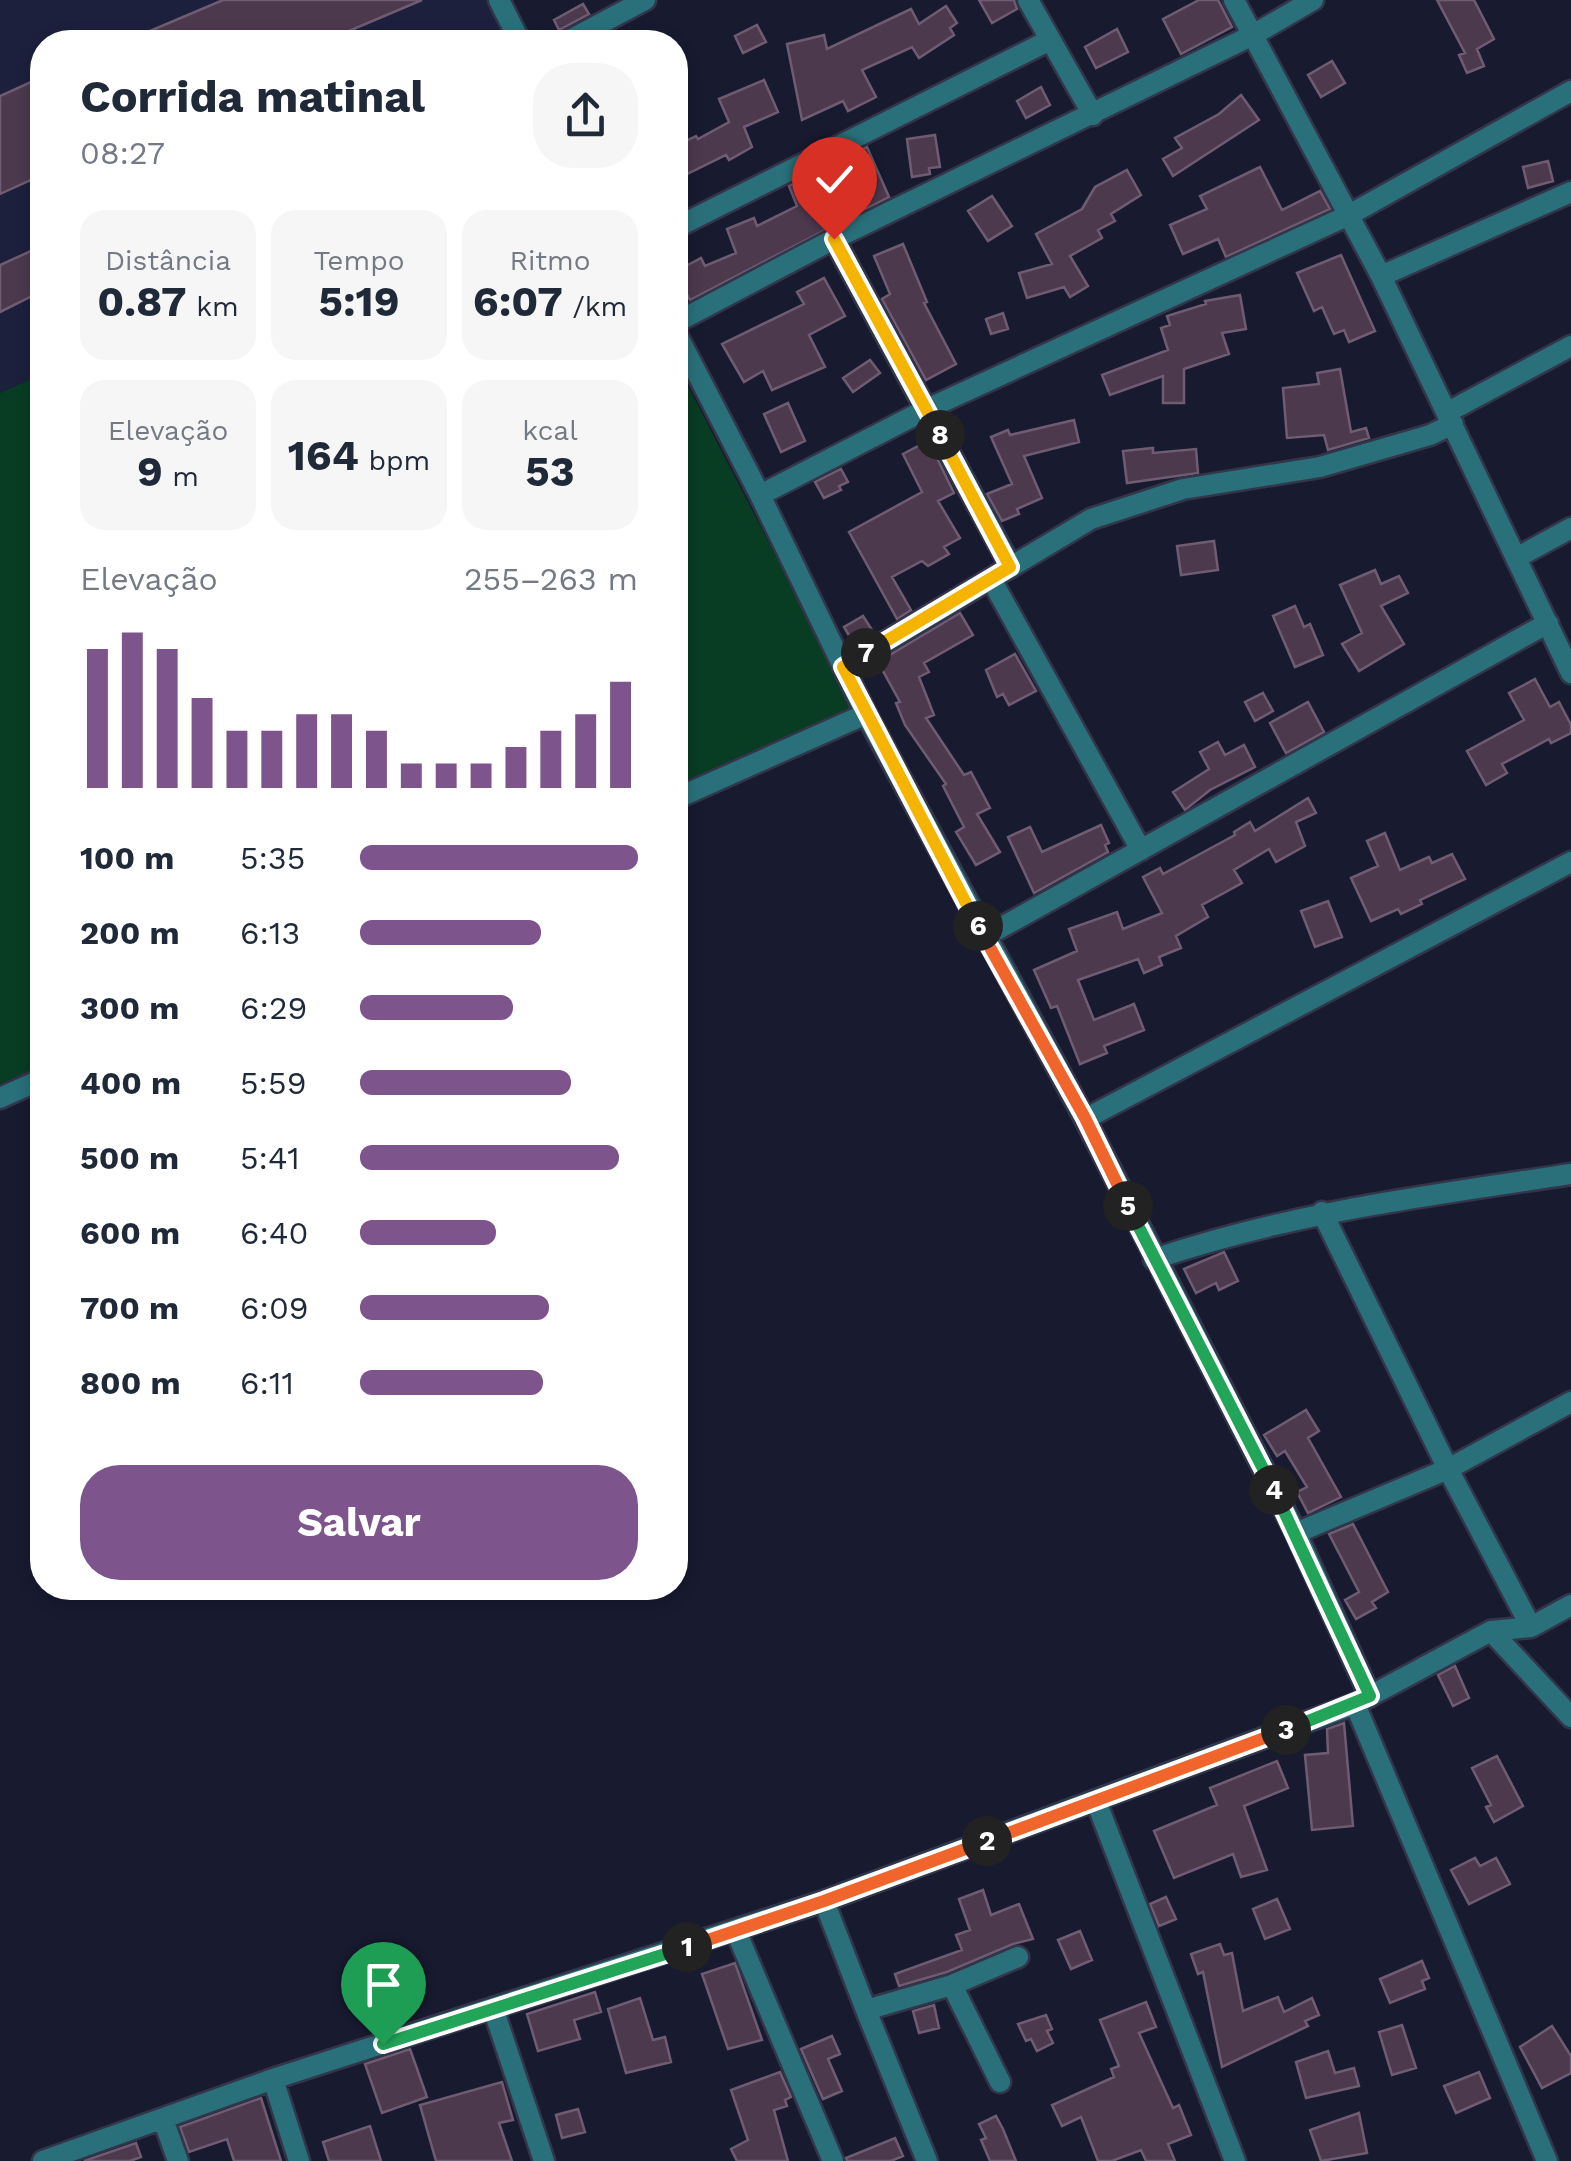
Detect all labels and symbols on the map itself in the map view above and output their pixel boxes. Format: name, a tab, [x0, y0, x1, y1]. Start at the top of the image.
pin	[792, 137, 877, 240]
pin: 8	[915, 410, 965, 460]
pin: 7	[841, 628, 891, 678]
pin: 6	[953, 901, 1003, 951]
pin: 5	[1103, 1181, 1153, 1231]
pin: 4	[1249, 1465, 1299, 1515]
pin: 3	[1261, 1705, 1311, 1755]
pin: 2	[962, 1816, 1012, 1866]
pin: 1	[662, 1922, 712, 1972]
pin	[341, 1942, 426, 2045]

